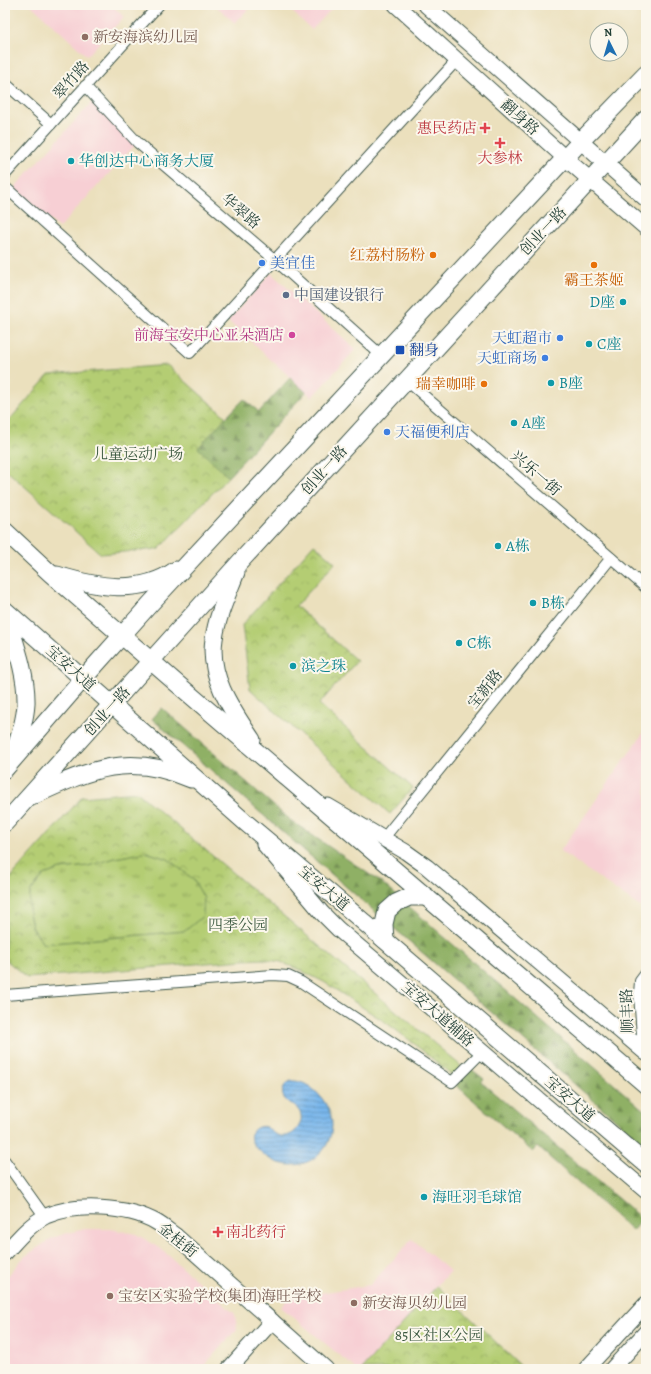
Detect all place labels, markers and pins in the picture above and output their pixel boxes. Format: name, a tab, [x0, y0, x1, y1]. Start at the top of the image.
place label: 新安海滨幼儿园	[93, 27, 198, 47]
marker: 新安海滨幼儿园	[80, 32, 90, 42]
place label: 惠民药店	[417, 118, 477, 138]
marker: 惠民药店	[480, 123, 490, 133]
marker: 大参林	[495, 138, 505, 148]
place label: 大参林	[477, 148, 523, 168]
place label: 华创达中心商务大厦	[79, 151, 214, 171]
marker: 华创达中心商务大厦	[66, 156, 76, 166]
place label: 红荔村肠粉	[350, 245, 425, 265]
marker: 红荔村肠粉	[428, 250, 438, 260]
place label: 美宜佳	[270, 253, 315, 273]
marker: 美宜佳	[257, 258, 267, 268]
marker: 霸王茶姬	[589, 260, 599, 270]
place label: 霸王茶姬	[564, 270, 624, 290]
place label: 中国建设银行	[294, 285, 384, 305]
marker: 中国建设银行	[281, 290, 291, 300]
place label: D座	[589, 292, 615, 312]
marker: D座	[618, 297, 628, 307]
place label: 前海宝安中心亚朵酒店	[134, 325, 284, 345]
place label: 天虹超市	[492, 328, 552, 348]
marker: 前海宝安中心亚朵酒店	[287, 330, 297, 340]
marker: 天虹超市	[555, 333, 565, 343]
place label: C座	[597, 334, 621, 354]
marker: C座	[584, 339, 594, 349]
place label: 翻身	[409, 340, 439, 360]
marker: 翻身	[394, 344, 406, 356]
place label: 天虹商场	[477, 348, 537, 368]
marker: 天虹商场	[540, 353, 550, 363]
place label: B座	[559, 373, 583, 393]
place label: 瑞幸咖啡	[416, 374, 476, 394]
marker: B座	[546, 378, 556, 388]
marker: 瑞幸咖啡	[479, 379, 489, 389]
place label: A座	[521, 413, 546, 433]
marker: A座	[509, 418, 519, 428]
place label: 天福便利店	[395, 422, 470, 442]
marker: 天福便利店	[382, 427, 392, 437]
place label: A栋	[505, 536, 530, 556]
marker: A栋	[493, 541, 503, 551]
place label: B栋	[541, 593, 565, 613]
marker: B栋	[528, 598, 538, 608]
place label: C栋	[467, 633, 491, 653]
marker: C栋	[454, 638, 464, 648]
place label: 滨之珠	[301, 656, 346, 676]
marker: 滨之珠	[288, 661, 298, 671]
place label: 海旺羽毛球馆	[432, 1187, 522, 1207]
marker: 海旺羽毛球馆	[419, 1192, 429, 1202]
place label: 南北药行	[226, 1222, 286, 1242]
marker: 南北药行	[213, 1227, 223, 1237]
place label: 宝安区实验学校(集团)海旺学校	[118, 1286, 321, 1306]
marker: 宝安区实验学校(集团)海旺学校	[105, 1291, 115, 1301]
place label: 新安海贝幼儿园	[362, 1293, 467, 1313]
marker: 新安海贝幼儿园	[349, 1298, 359, 1308]

